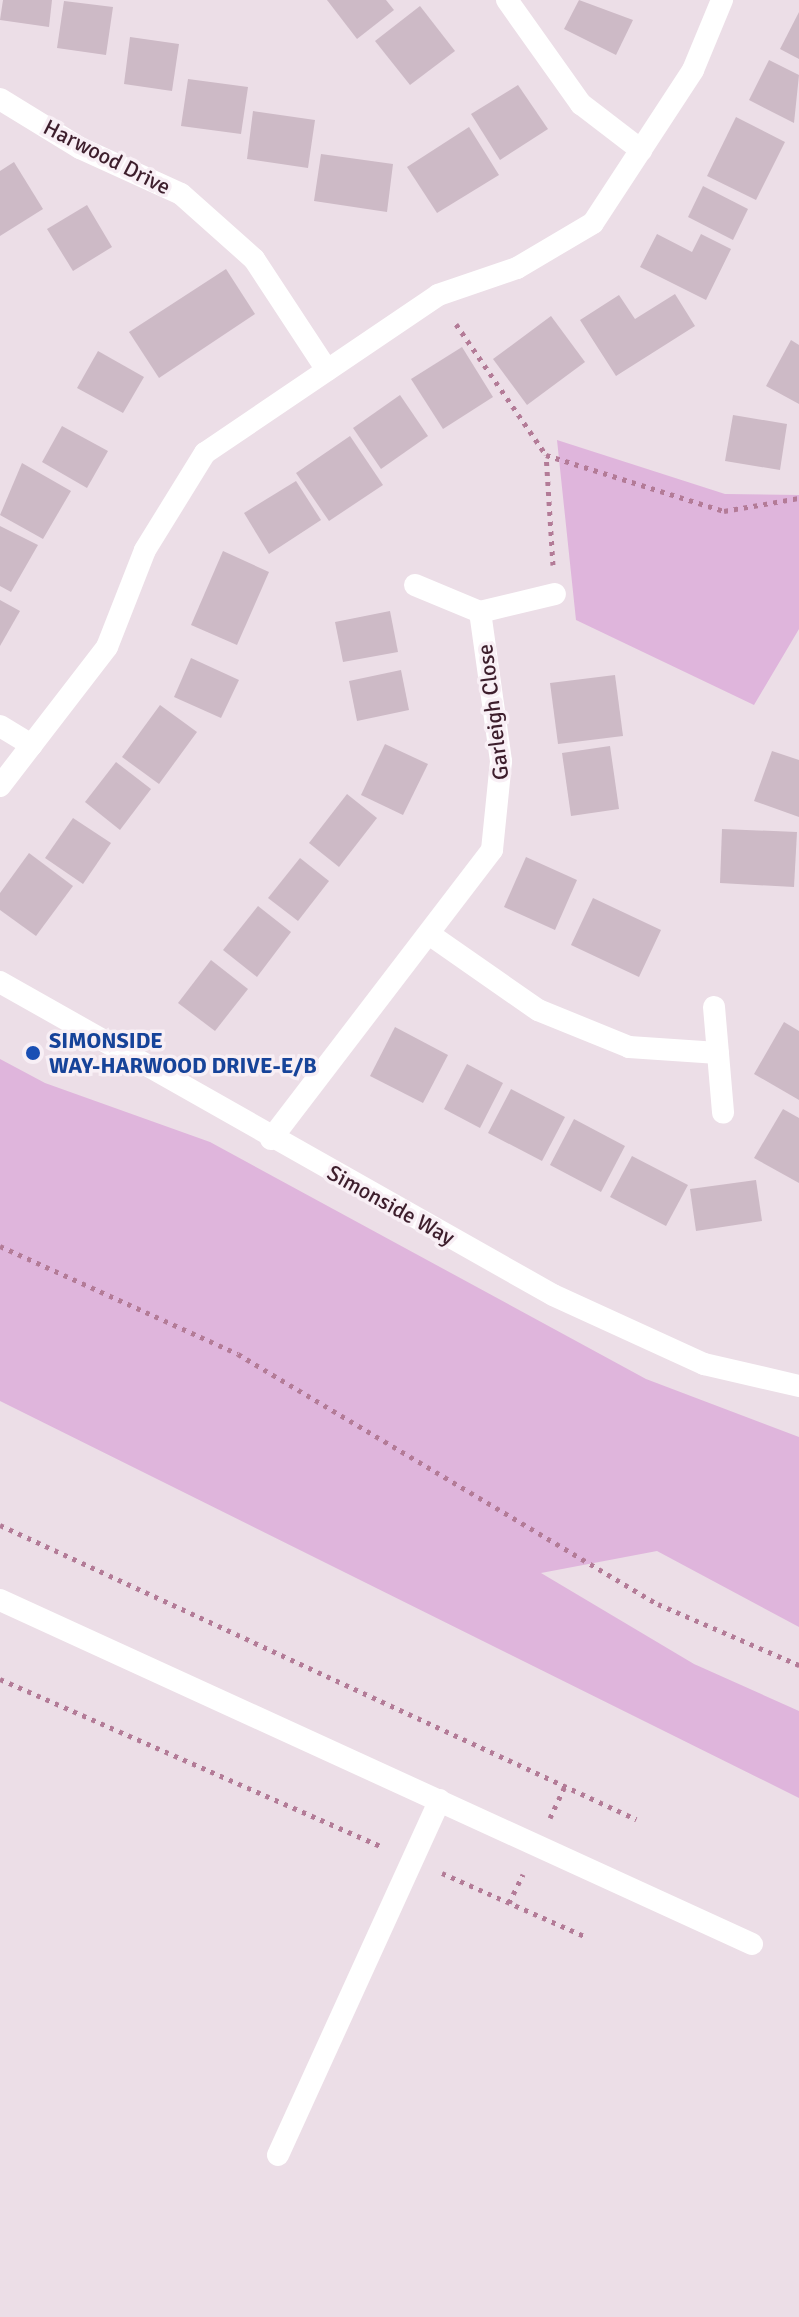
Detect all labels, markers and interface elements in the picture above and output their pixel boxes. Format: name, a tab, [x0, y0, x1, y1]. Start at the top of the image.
street label: Harwood Drive	[39, 114, 175, 200]
street label: Garleigh Close	[472, 643, 514, 781]
place label: SIMONSIDE WAY-HARWOOD DRIVE-E/B	[49, 1027, 317, 1078]
marker: SIMONSIDE WAY-HARWOOD DRIVE-E/B	[24, 1044, 42, 1062]
street label: Simonside Way	[323, 1159, 459, 1251]

